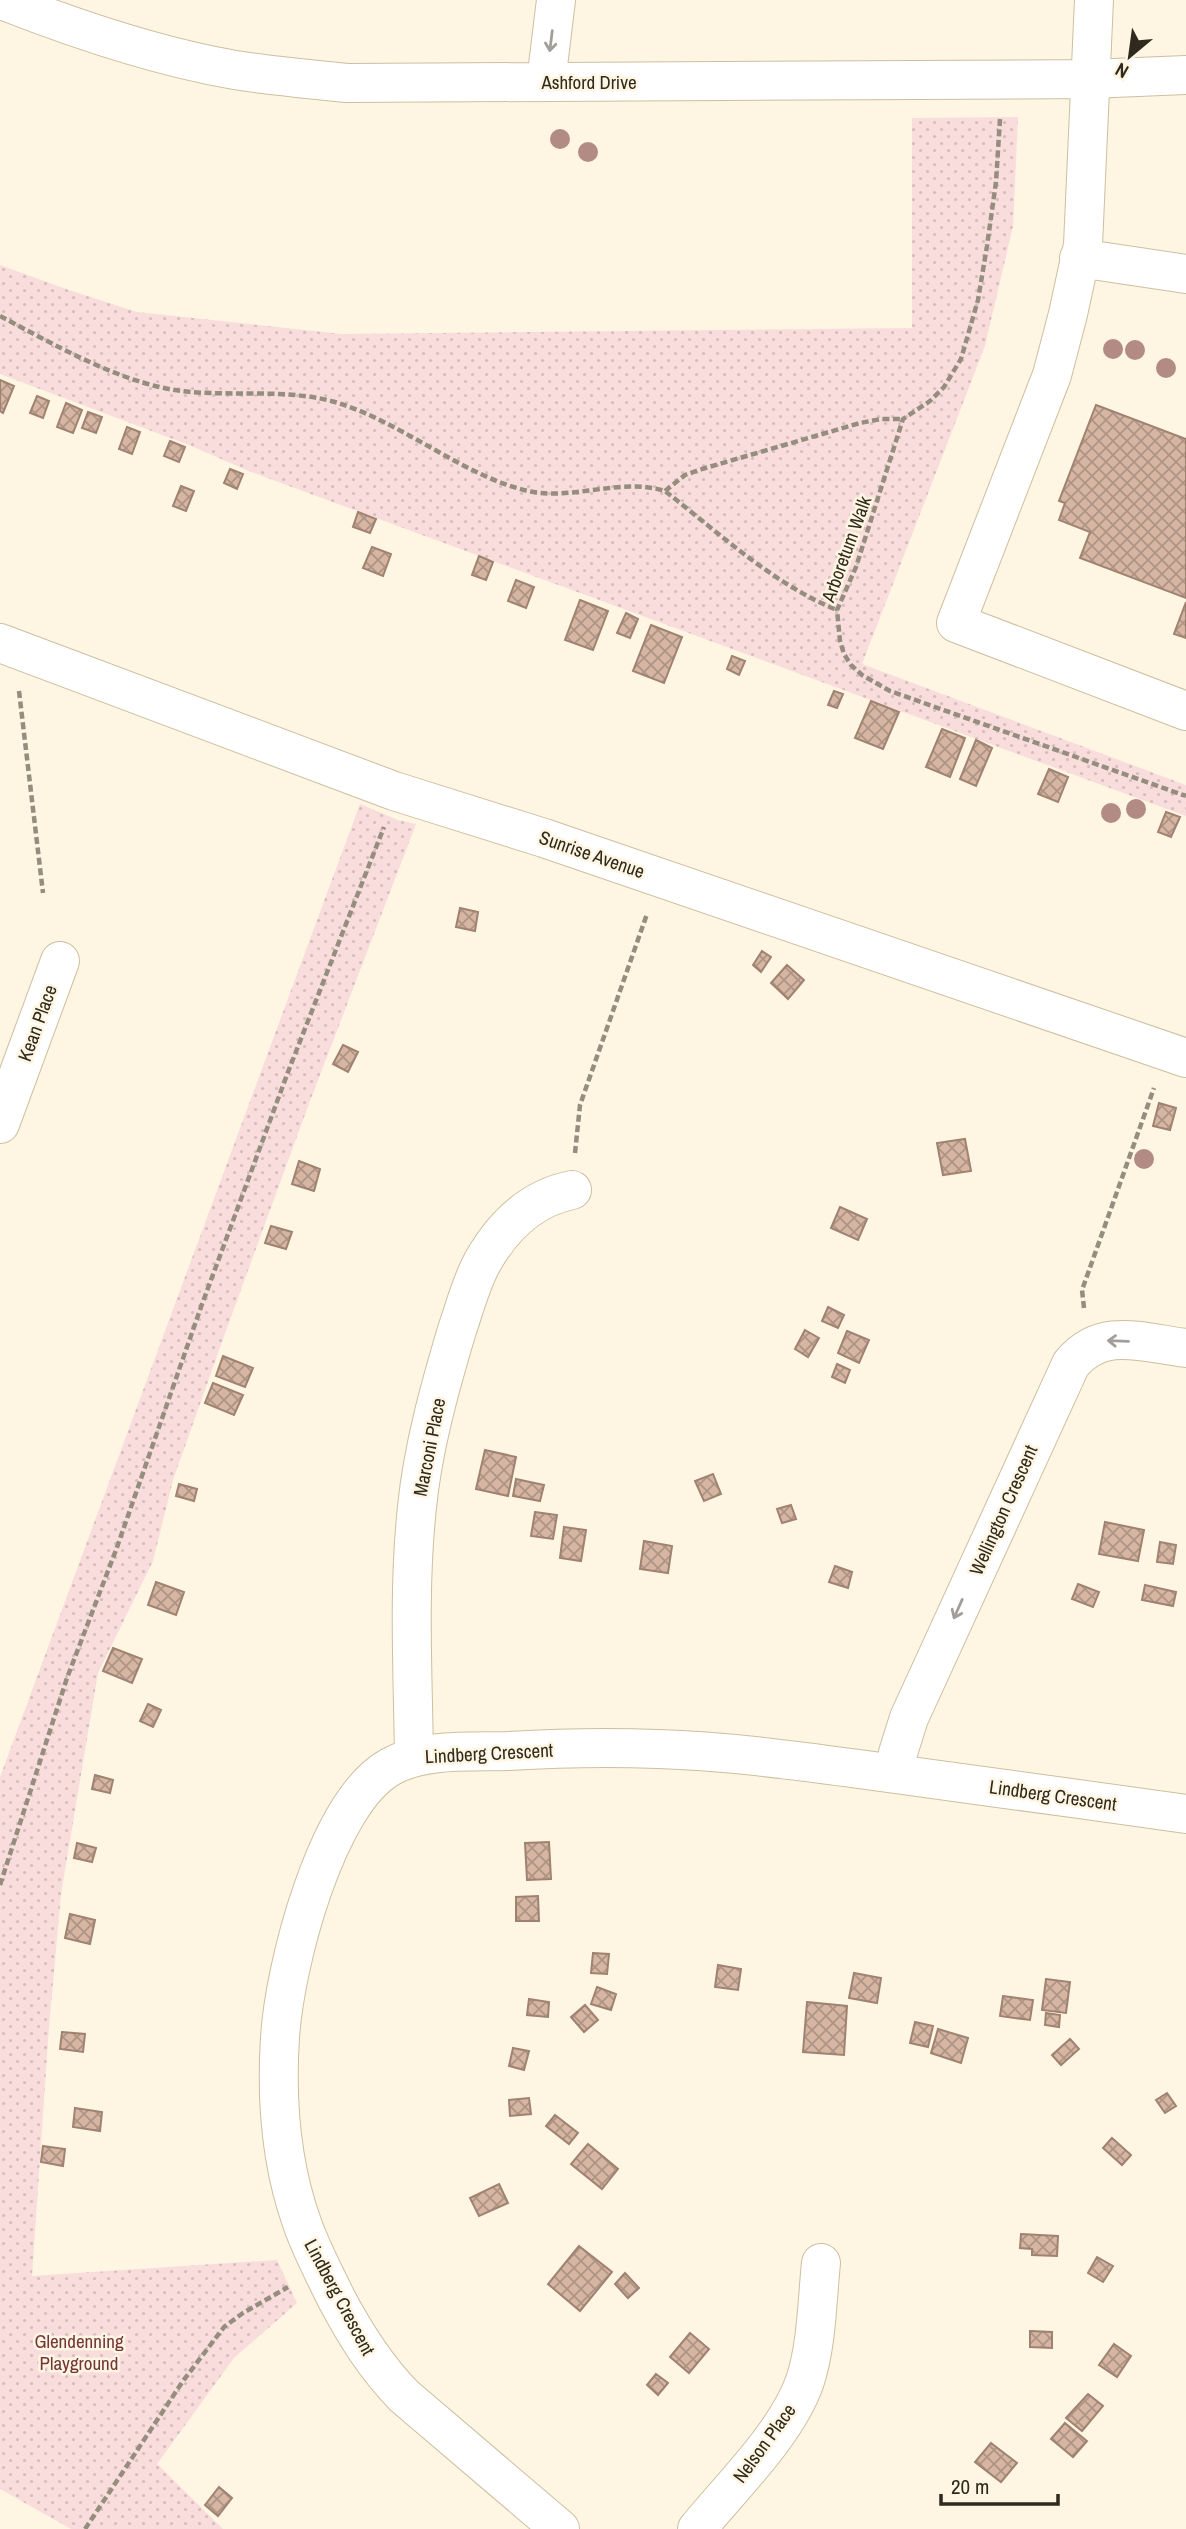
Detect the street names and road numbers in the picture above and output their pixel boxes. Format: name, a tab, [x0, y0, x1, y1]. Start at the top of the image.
street label: Ashford Drive	[540, 69, 637, 95]
street label: Arboretum Walk	[814, 492, 877, 607]
street label: Sunrise Avenue	[536, 824, 648, 884]
street label: Kean Place	[11, 981, 63, 1065]
street label: Marconi Place	[407, 1396, 451, 1498]
street label: Wellington Crescent	[963, 1440, 1044, 1579]
street label: Lindberg Crescent	[424, 1737, 554, 1769]
street label: Lindberg Crescent	[988, 1773, 1119, 1817]
street label: Lindberg Crescent	[298, 2234, 382, 2360]
street label: Nelson Place	[727, 2398, 801, 2488]

